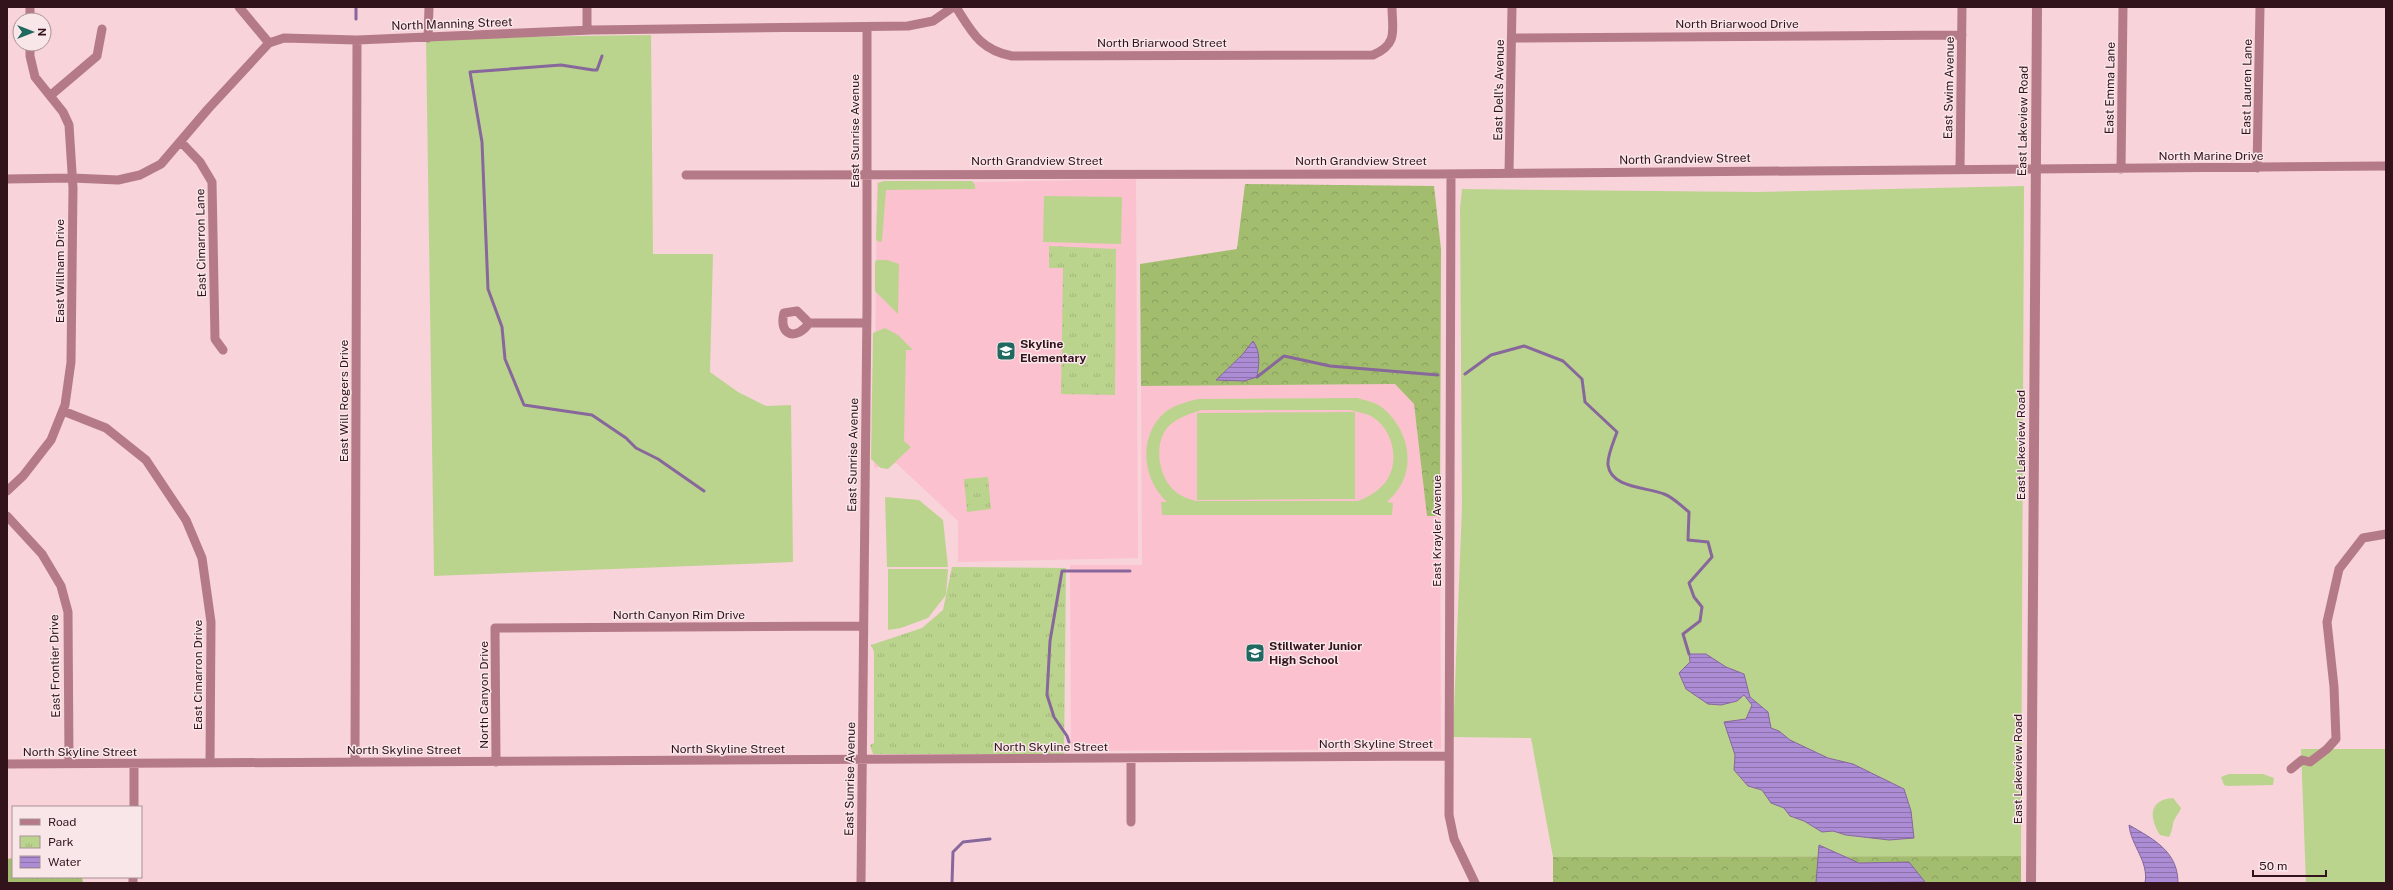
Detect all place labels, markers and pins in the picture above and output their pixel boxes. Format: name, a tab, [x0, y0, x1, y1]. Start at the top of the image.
place label: Skyline Elementary	[1020, 337, 1086, 365]
school or university icon: Skyline Elementary	[995, 340, 1017, 362]
place label: Stillwater Junior High School	[1269, 639, 1362, 667]
school or university icon: Stillwater Junior High School	[1244, 642, 1266, 664]

